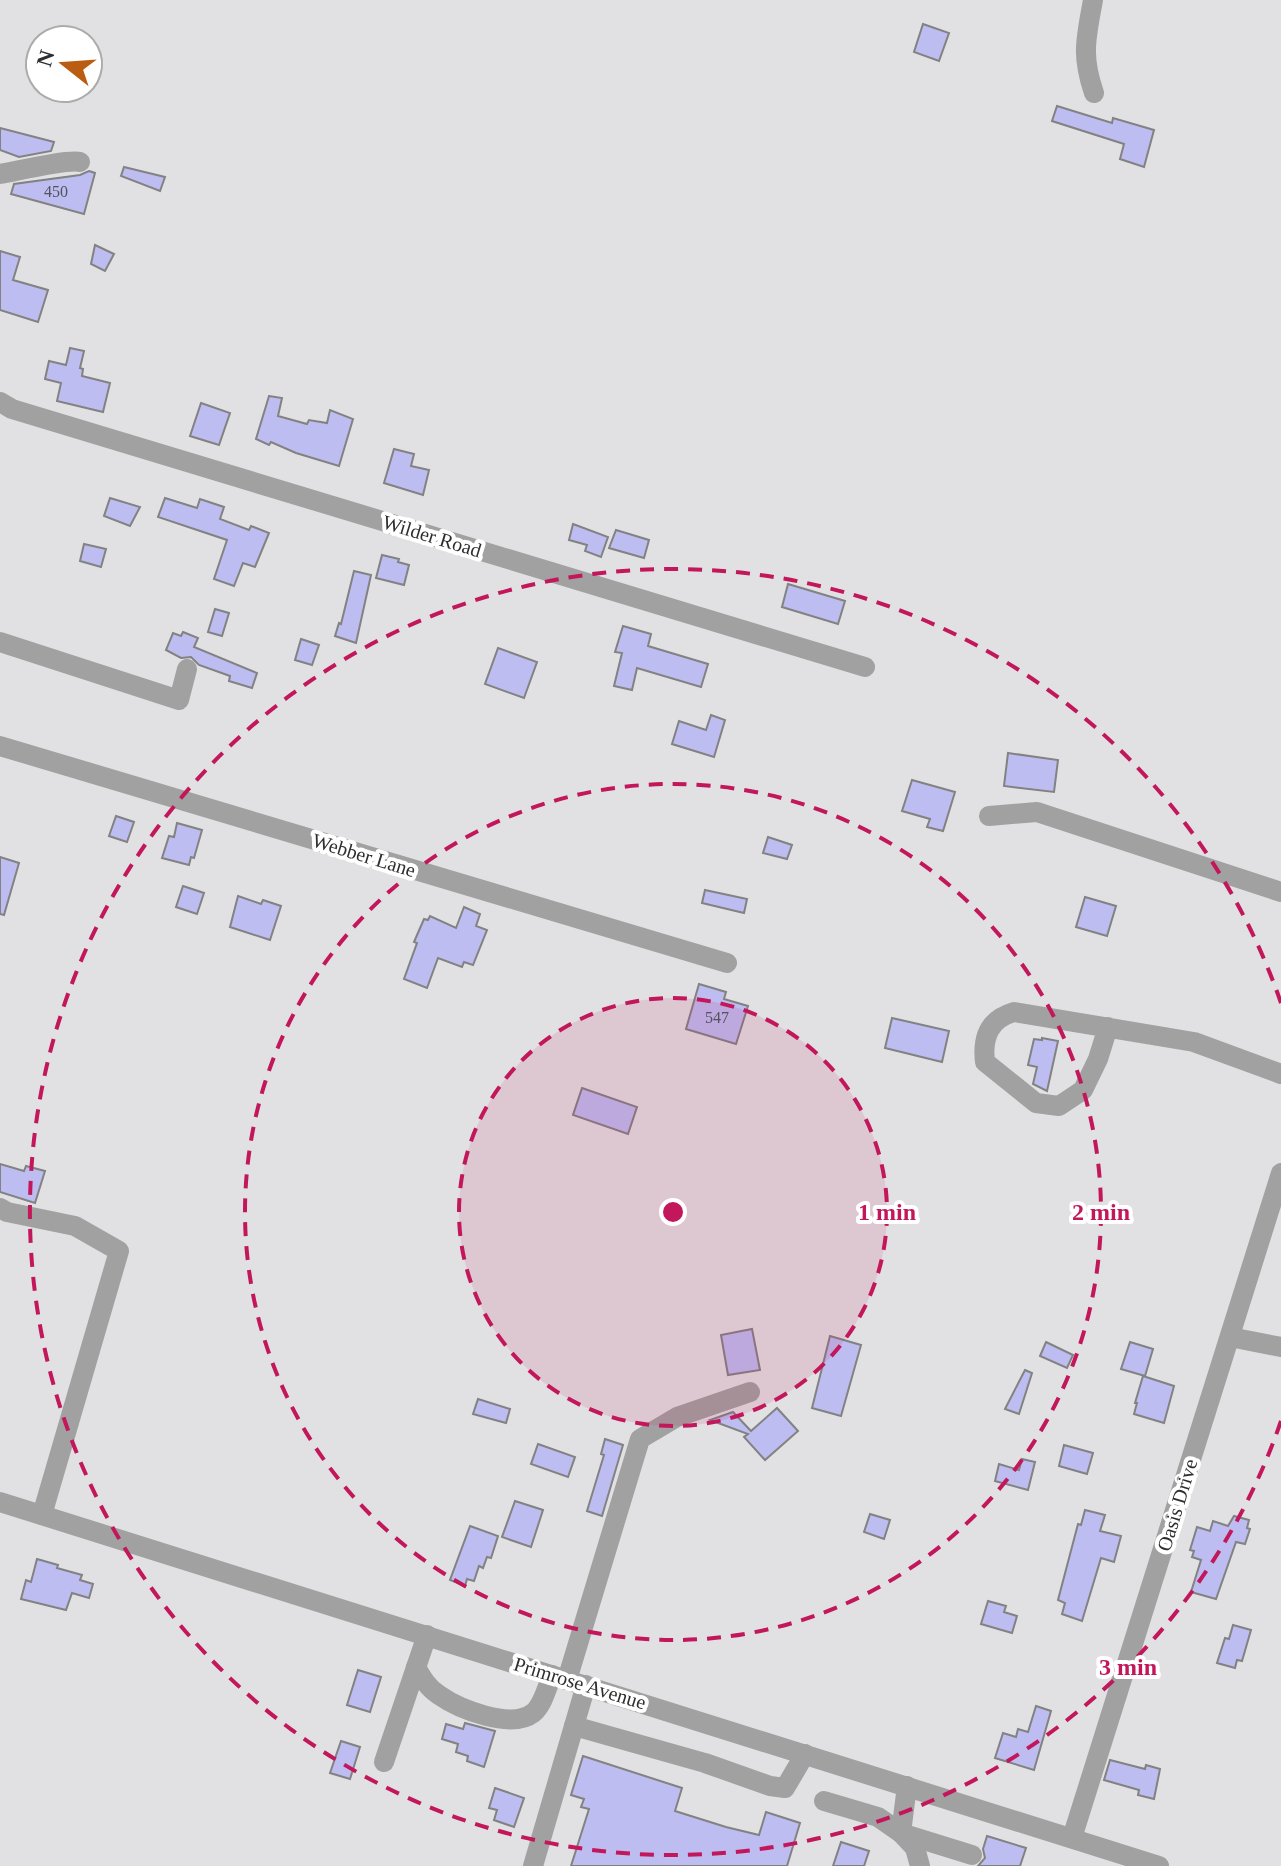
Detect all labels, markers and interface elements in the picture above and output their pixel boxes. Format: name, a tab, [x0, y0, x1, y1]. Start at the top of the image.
north arrow	[24, 24, 104, 104]
text: N	[31, 47, 60, 70]
house number: 450	[44, 183, 68, 200]
street label: Wilder Road	[380, 511, 484, 561]
street label: Webber Lane	[310, 829, 418, 881]
house number: 547	[705, 1009, 729, 1026]
centre of rings	[659, 1198, 687, 1226]
text: 1 min	[858, 1199, 916, 1225]
text: 2 min	[1072, 1199, 1130, 1225]
street label: Oasis Drive	[1153, 1456, 1201, 1554]
street label: Primrose Avenue	[511, 1652, 649, 1714]
text: 3 min	[1099, 1654, 1157, 1680]

